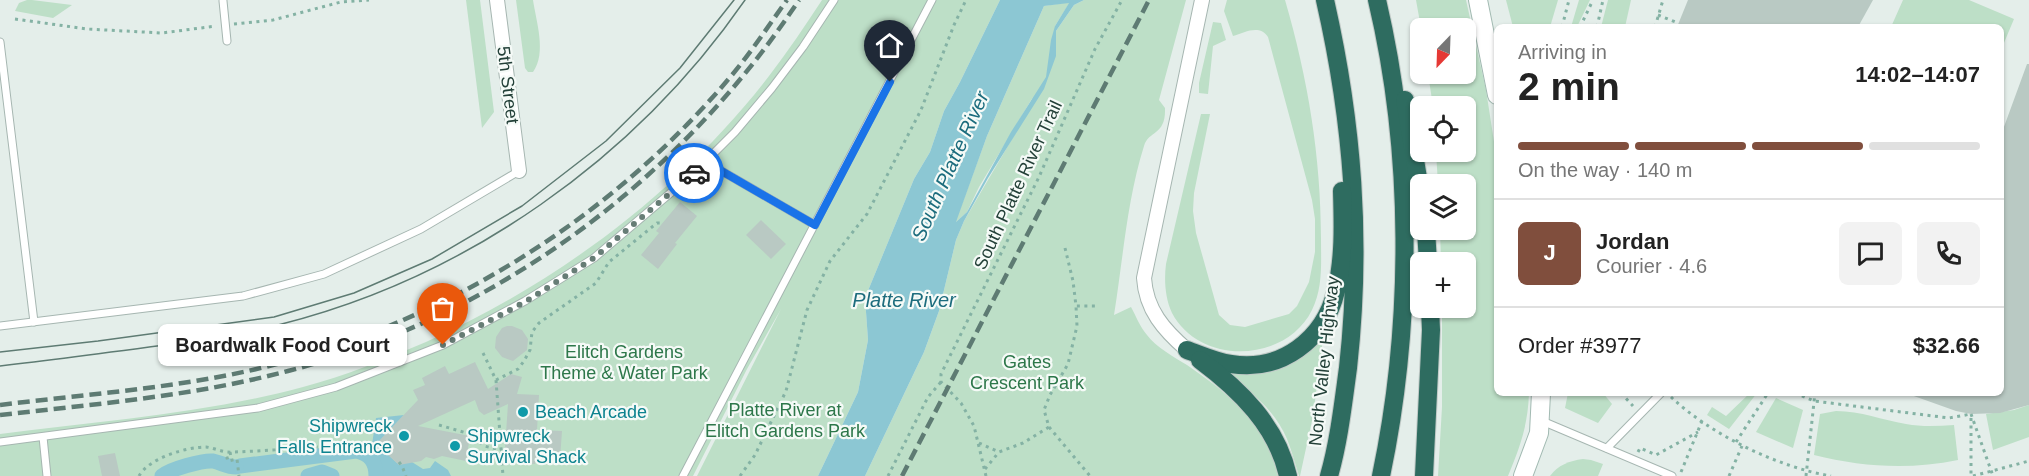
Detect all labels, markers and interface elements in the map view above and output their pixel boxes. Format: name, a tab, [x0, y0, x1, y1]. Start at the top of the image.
north arrow	[1410, 18, 1476, 84]
map controls	[1410, 18, 1476, 318]
pin	[864, 20, 915, 82]
icon: home	[873, 29, 906, 62]
text: Arriving in	[1518, 41, 1607, 63]
street label: 5th Street	[493, 45, 523, 125]
text: 14:02–14:07	[1855, 62, 1980, 87]
text: 2 min	[1518, 65, 1620, 108]
water label: South Platte River	[907, 87, 993, 244]
button: locate	[1410, 96, 1476, 162]
street label: South Platte River Trail	[970, 97, 1066, 273]
courier	[664, 143, 724, 203]
icon: car	[678, 157, 711, 190]
text: On the way · 140 m	[1518, 159, 1693, 181]
button: layers	[1410, 174, 1476, 240]
button: chat	[1839, 222, 1902, 285]
button: phone	[1917, 222, 1980, 285]
text: Jordan	[1596, 229, 1669, 254]
text: J	[1543, 240, 1556, 265]
button: +	[1410, 252, 1476, 318]
text: Courier · 4.6	[1596, 255, 1707, 277]
street label: North Valley Highway	[1305, 275, 1343, 447]
pin	[417, 283, 468, 345]
water label: Platte River	[852, 289, 957, 311]
icon: bag	[426, 292, 459, 325]
callout: Boardwalk Food Court	[158, 324, 407, 366]
text: Order #3977	[1518, 333, 1642, 358]
text: $32.66	[1913, 333, 1980, 358]
text: Boardwalk Food Court	[175, 334, 390, 356]
park label: Elitch Gardens Theme & Water Park	[540, 342, 709, 383]
park label: Gates Crescent Park	[970, 352, 1085, 393]
park label: Platte River at Elitch Gardens Park	[705, 400, 866, 441]
place label: Beach Arcade	[535, 402, 647, 422]
marker: Beach Arcade	[516, 405, 530, 419]
place label: Shipwreck Falls Entrance	[277, 416, 393, 457]
place label: Shipwreck Survival Shack	[467, 426, 587, 467]
marker: Shipwreck Falls Entrance	[397, 429, 411, 443]
marker: Shipwreck Survival Shack	[448, 439, 462, 453]

